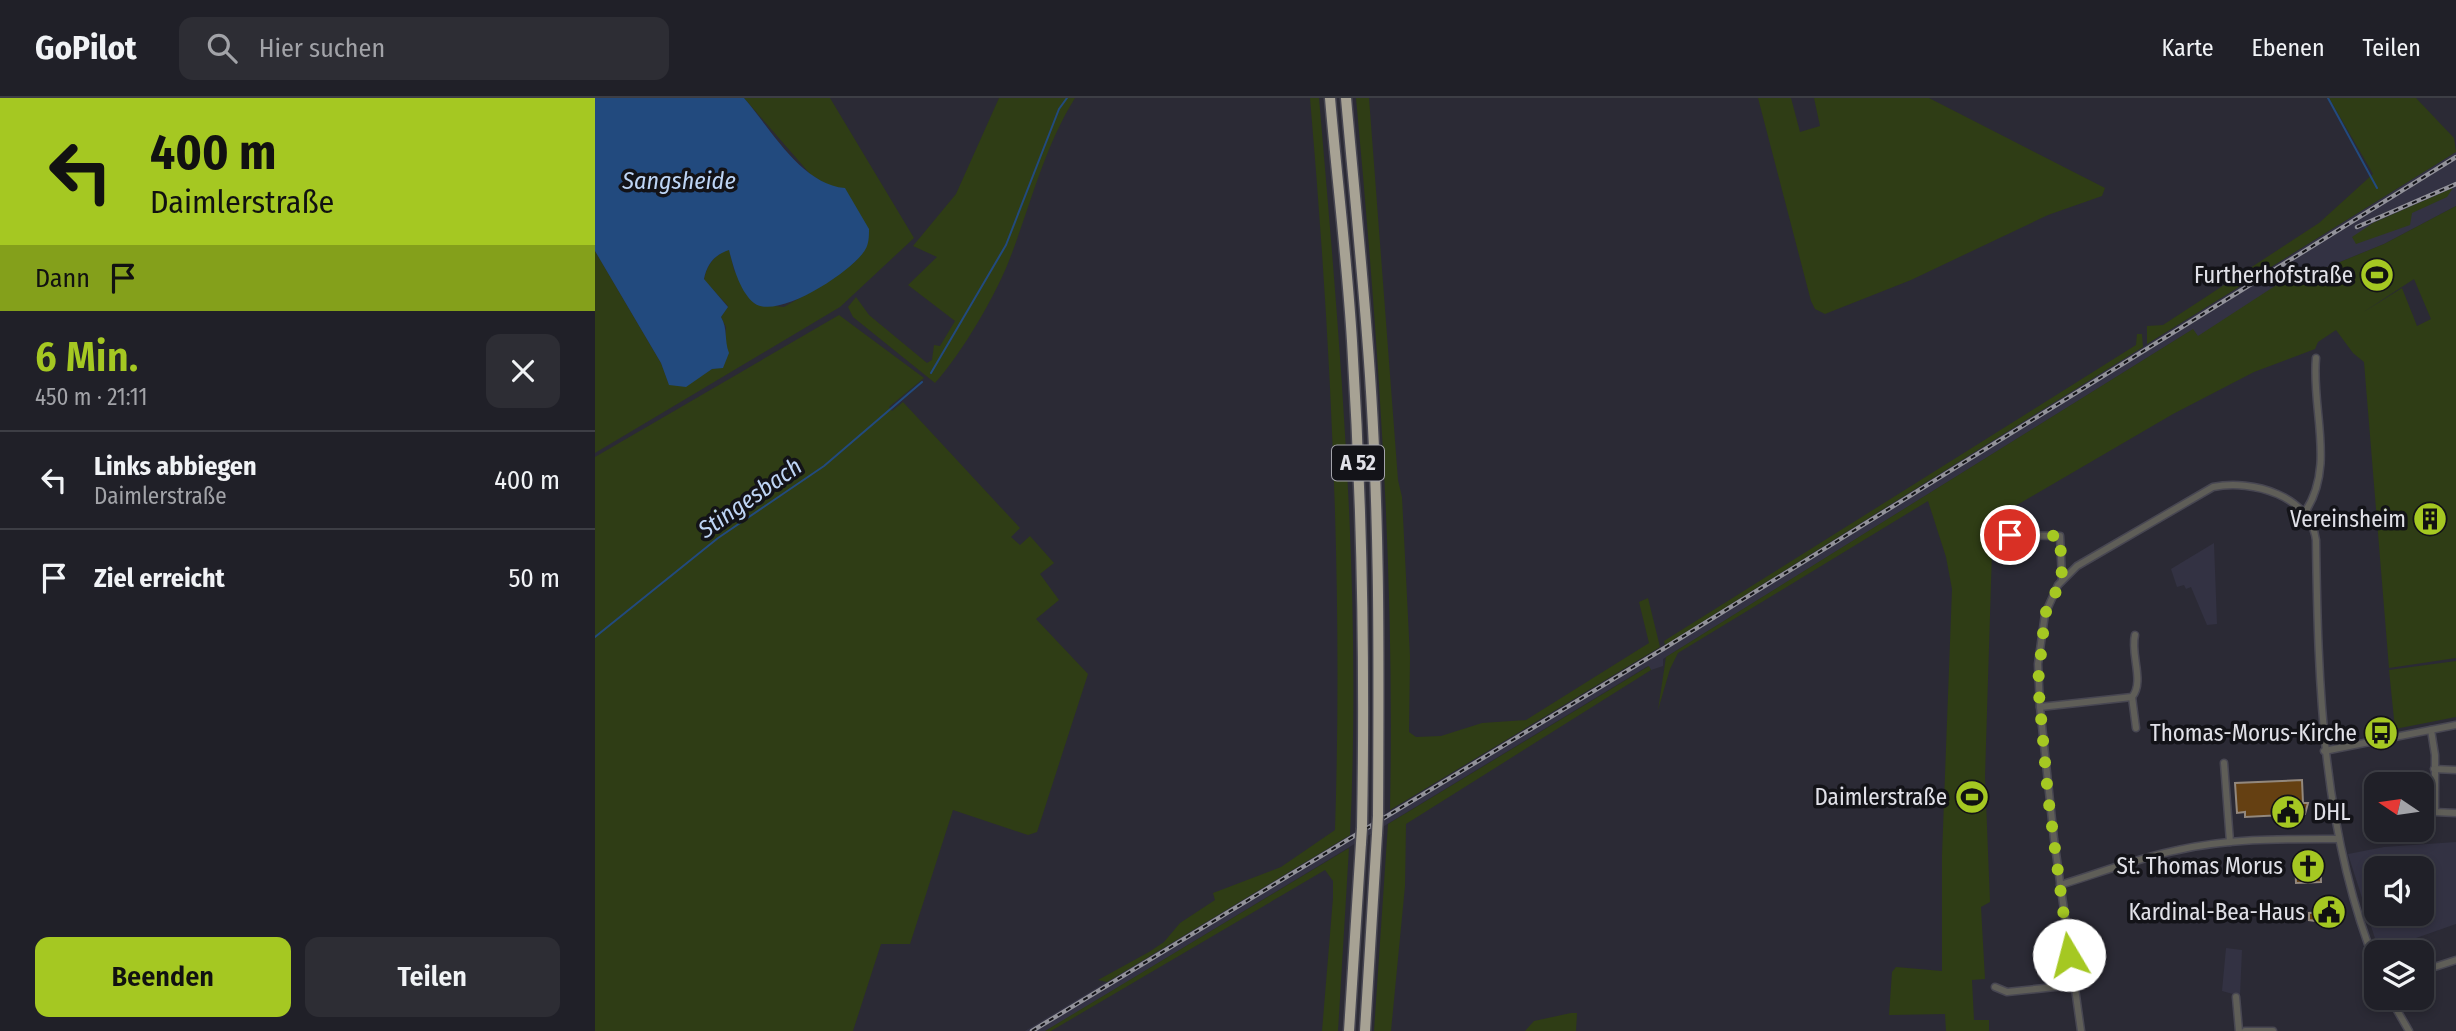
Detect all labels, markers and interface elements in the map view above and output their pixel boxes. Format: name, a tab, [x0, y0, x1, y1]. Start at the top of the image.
search box	[179, 17, 669, 80]
text: GoPilot	[35, 28, 137, 68]
icon: search	[203, 29, 241, 67]
text: Hier suchen	[259, 33, 385, 64]
text: Karte	[2162, 34, 2214, 62]
text: Ebenen	[2252, 34, 2325, 62]
text: Teilen	[2363, 34, 2421, 62]
text: 400 m	[150, 123, 276, 182]
icon: left	[35, 126, 126, 217]
water label: Sangsheide	[621, 167, 736, 195]
text: Daimlerstraße	[150, 183, 334, 221]
sports icon: Furtherhofstraße	[2358, 256, 2396, 294]
icon: arrive	[104, 259, 142, 297]
place label: Furtherhofstraße	[2194, 261, 2353, 289]
text: Dann	[35, 263, 90, 294]
text: 6 Min.	[35, 332, 138, 382]
button: close	[486, 334, 560, 408]
text: 450 m · 21:11	[35, 383, 147, 411]
road number: A 52	[1332, 446, 1384, 480]
text: Links abbiegen	[94, 451, 257, 482]
water label: Stingesbach	[692, 452, 807, 544]
icon: left	[35, 461, 73, 499]
text: 400 m	[494, 465, 560, 496]
text: Daimlerstraße	[94, 482, 227, 510]
building icon: Vereinsheim	[2411, 500, 2449, 538]
pin	[1980, 505, 2040, 565]
place label: Vereinsheim	[2290, 505, 2406, 533]
icon: arrive	[1991, 516, 2029, 554]
icon: arrive	[35, 559, 73, 597]
text: Ziel erreicht	[94, 563, 225, 594]
text: 50 m	[508, 563, 560, 594]
bus stop icon: Thomas-Morus-Kirche	[2362, 714, 2400, 752]
place label: Thomas-Morus-Kirche	[2150, 719, 2357, 747]
north arrow	[2364, 772, 2434, 842]
map controls	[2364, 772, 2434, 1010]
sports icon: Daimlerstraße	[1953, 778, 1991, 816]
place label: Daimlerstraße	[1814, 783, 1947, 811]
public building icon: DHL	[2269, 793, 2307, 831]
place label: DHL	[2313, 798, 2351, 826]
church icon: St. Thomas Morus	[2289, 847, 2327, 885]
place label: St. Thomas Morus	[2116, 852, 2283, 880]
button: sound	[2364, 856, 2434, 926]
public building icon: Kardinal-Bea-Haus	[2310, 893, 2348, 931]
place label: Kardinal-Bea-Haus	[2128, 898, 2305, 926]
position arrow	[2032, 918, 2106, 992]
button: Beenden	[35, 937, 291, 1017]
button: Teilen	[305, 937, 560, 1017]
button: layers	[2364, 940, 2434, 1010]

